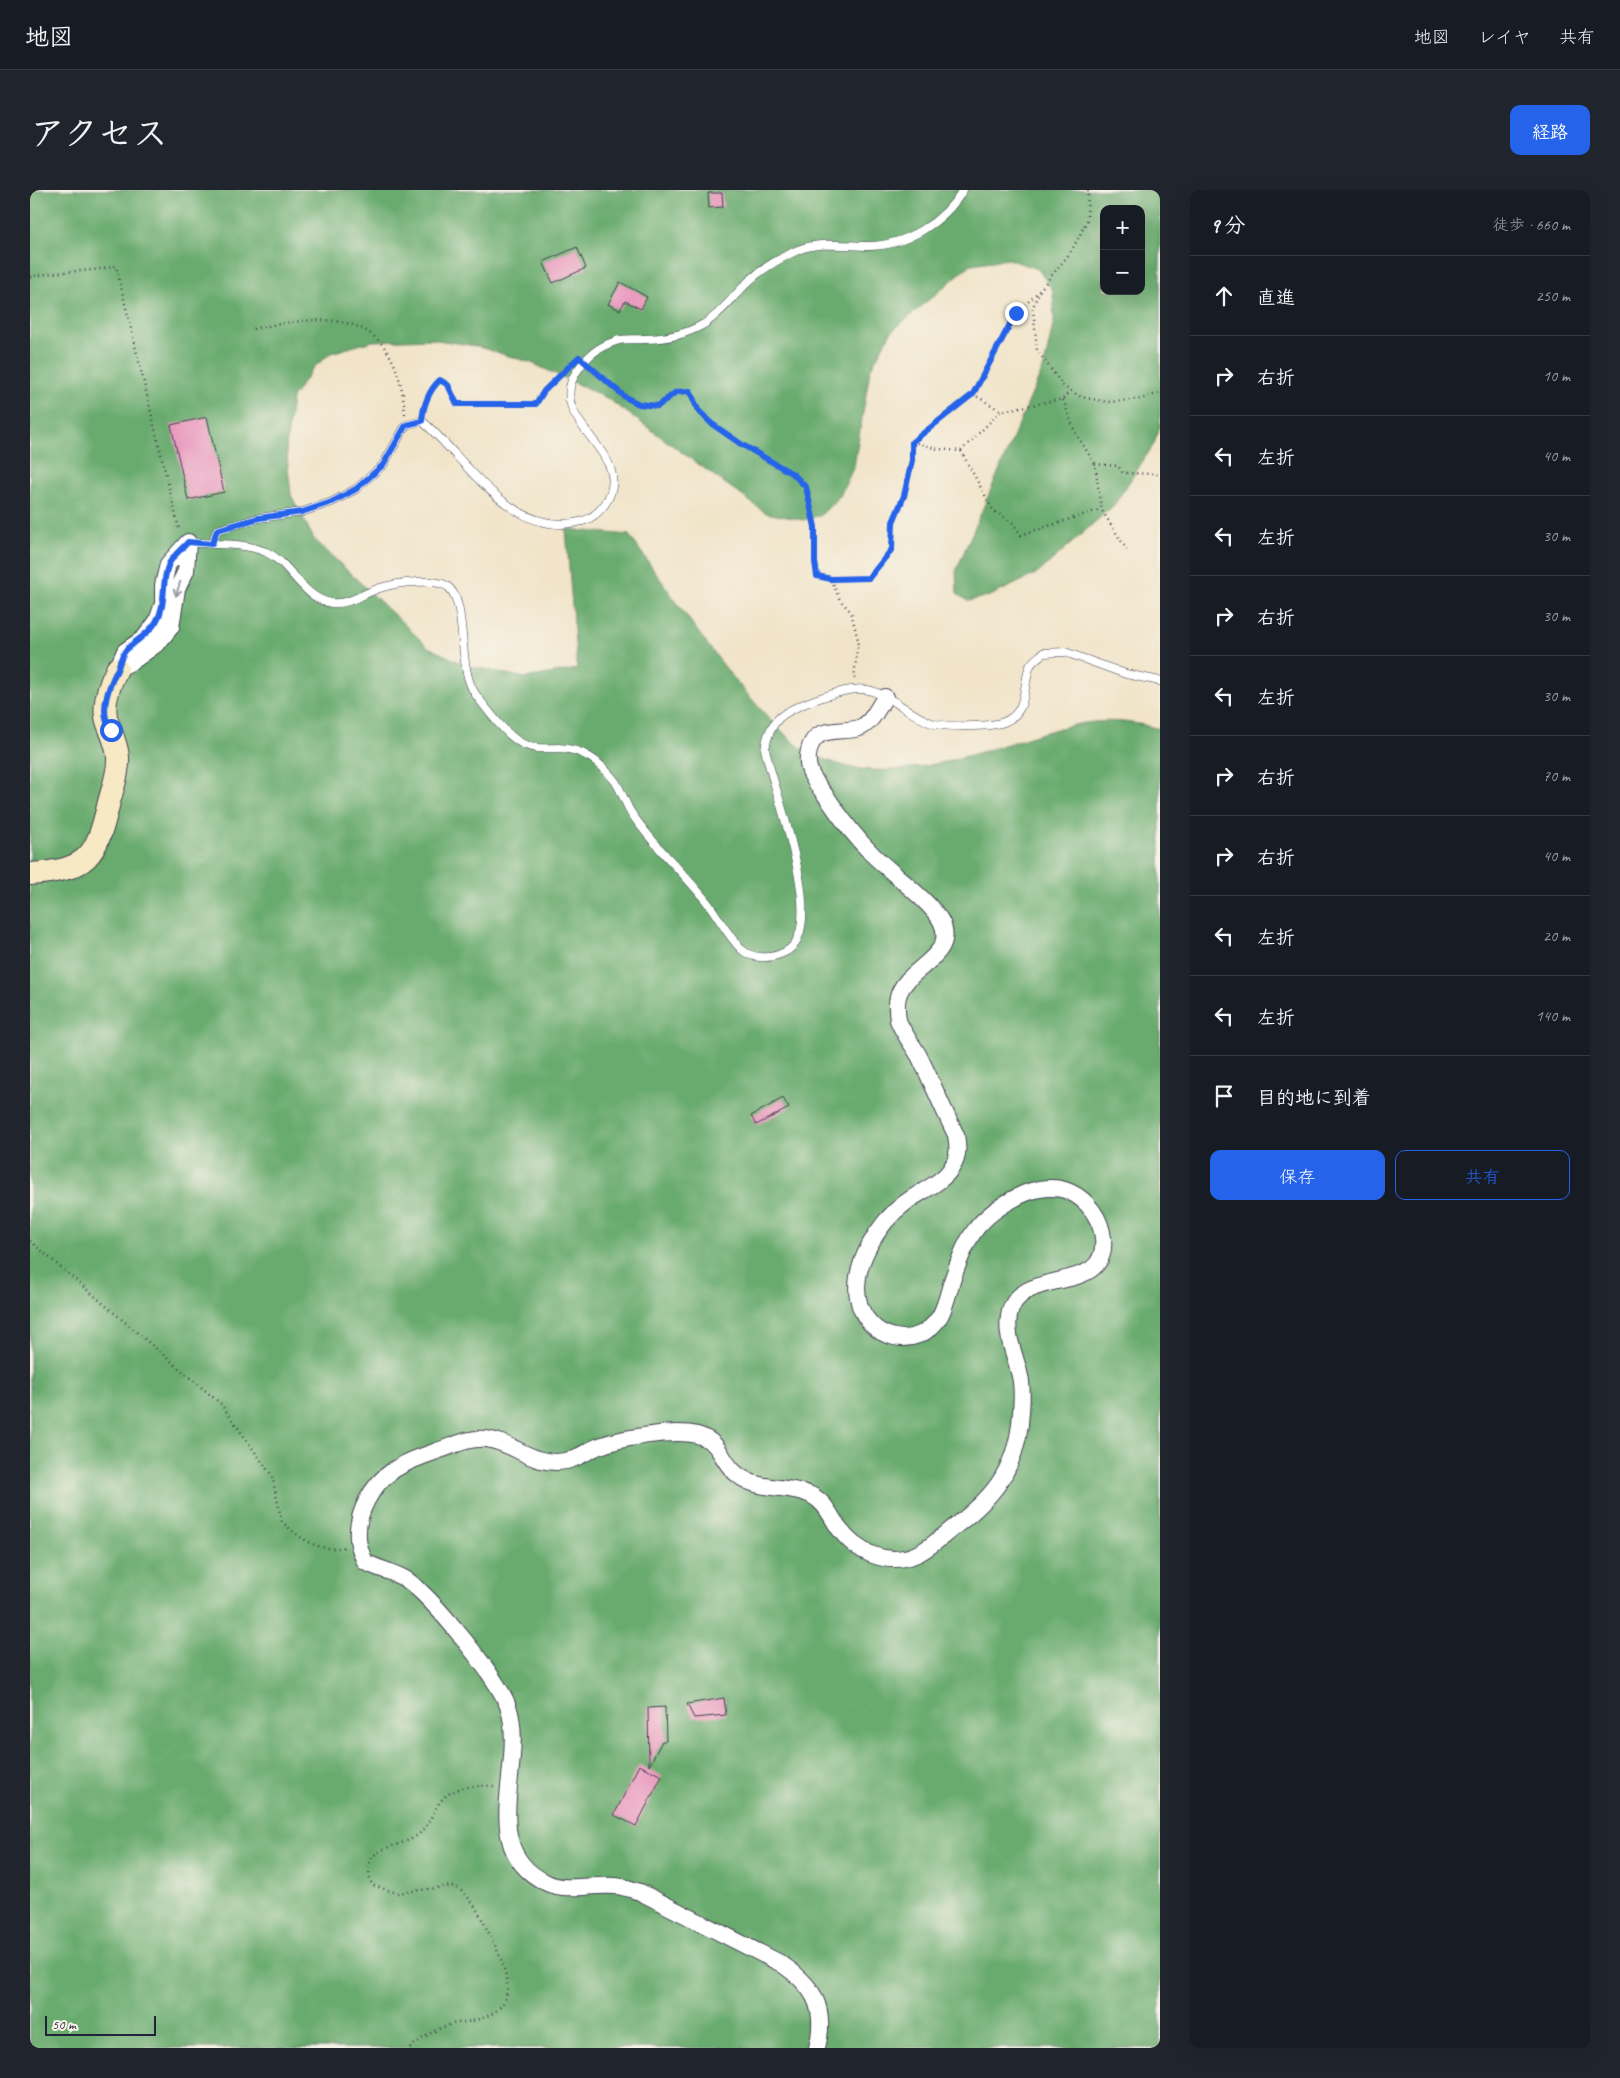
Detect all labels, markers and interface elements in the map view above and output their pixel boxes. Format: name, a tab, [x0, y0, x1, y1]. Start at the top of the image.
text: 地図	[25, 22, 73, 52]
text: 地図	[1414, 26, 1450, 48]
text: レイヤ	[1478, 26, 1531, 48]
text: 共有	[1559, 26, 1595, 48]
button: 経路	[1510, 105, 1590, 155]
text: アクセス	[30, 111, 168, 156]
map controls	[1100, 205, 1145, 295]
button: +	[1100, 205, 1145, 250]
text: 9 分	[1210, 212, 1245, 238]
text: 徒歩 · 660 m	[1493, 215, 1570, 235]
button: −	[1100, 250, 1145, 295]
icon: ahead	[1210, 282, 1238, 310]
text: 直進	[1257, 286, 1295, 310]
text: 250 m	[1536, 286, 1570, 306]
route end	[1005, 302, 1028, 325]
icon: right	[1210, 362, 1238, 390]
text: 右折	[1257, 366, 1295, 390]
text: 10 m	[1543, 366, 1570, 386]
icon: left	[1210, 442, 1238, 470]
text: 左折	[1257, 446, 1295, 470]
text: 40 m	[1543, 446, 1570, 466]
icon: left	[1210, 522, 1238, 550]
text: 左折	[1257, 526, 1295, 550]
text: 30 m	[1543, 526, 1570, 546]
one-way arrow	[173, 581, 183, 597]
icon: right	[1210, 602, 1238, 630]
text: 右折	[1257, 606, 1295, 630]
text: 30 m	[1543, 606, 1570, 626]
icon: left	[1210, 682, 1238, 710]
text: 左折	[1257, 686, 1295, 710]
text: 30 m	[1543, 686, 1570, 706]
route start	[100, 719, 123, 742]
icon: right	[1210, 762, 1238, 790]
text: 右折	[1257, 766, 1295, 790]
text: 70 m	[1543, 766, 1570, 786]
icon: right	[1210, 842, 1238, 870]
text: 右折	[1257, 846, 1295, 870]
text: 40 m	[1543, 846, 1570, 866]
icon: left	[1210, 922, 1238, 950]
text: 左折	[1257, 926, 1295, 950]
text: 20 m	[1543, 926, 1570, 946]
icon: left	[1210, 1002, 1238, 1030]
text: 左折	[1257, 1006, 1295, 1030]
text: 140 m	[1536, 1006, 1570, 1026]
icon: arrive	[1210, 1082, 1238, 1110]
text: 目的地に到着	[1257, 1086, 1371, 1110]
button: 保存	[1210, 1150, 1385, 1200]
button: 共有	[1395, 1150, 1570, 1200]
scale bar	[45, 2013, 156, 2036]
text: 50 m	[52, 2016, 76, 2033]

